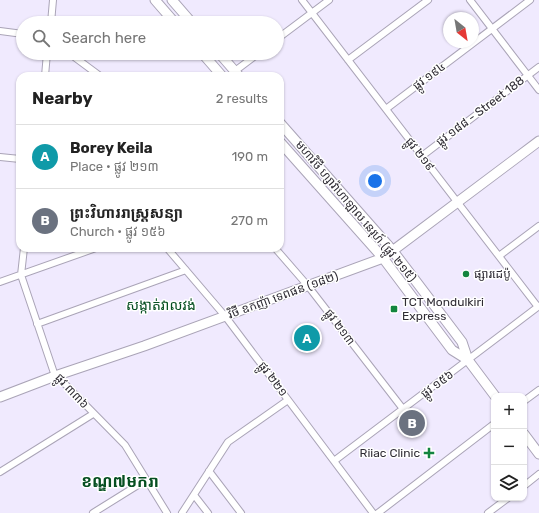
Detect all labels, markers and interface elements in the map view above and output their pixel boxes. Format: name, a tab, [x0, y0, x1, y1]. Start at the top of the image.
north arrow	[443, 12, 479, 48]
search box	[16, 16, 284, 60]
icon: search	[30, 27, 52, 49]
text: Search here	[62, 29, 146, 47]
street label: ផ្លូវ ១៩៤	[410, 59, 450, 96]
street label: ផ្លូវ ១៨៨ - Street 188	[433, 73, 529, 152]
text: Nearby	[32, 88, 93, 108]
text: 2 results	[216, 91, 268, 106]
street label: ផ្លូវ ២១៩	[400, 134, 437, 176]
street label: មហាវិថី ហ្សាវ៉ាហាឡាល នេរុហ៍ (ផ្លូវ ២១៥)	[290, 137, 420, 287]
text: Borey Keila	[70, 139, 153, 157]
text: A	[40, 149, 50, 164]
text: 190 m	[232, 149, 268, 164]
text: Place · ផ្លូវ ២១៣	[70, 159, 159, 174]
your location	[365, 171, 385, 191]
text: ព្រះវិហាររាស្ត្រសន្យា	[70, 204, 183, 222]
text: B	[40, 213, 50, 228]
text: 270 m	[231, 213, 268, 228]
text: Church · ផ្លូវ ១៥៦	[70, 224, 165, 239]
place label: ផ្សារដេប៉ូ	[474, 267, 511, 281]
street label: វិថី ឧកញ៉ា ទេពផន (១៨២)	[225, 268, 340, 322]
marker: ផ្សារដេប៉ូ	[461, 269, 471, 279]
place label: TCT Mondulkiri Express	[402, 295, 484, 323]
district label: សង្កាត់វាលវង់	[126, 297, 196, 314]
marker: TCT Mondulkiri Express	[389, 304, 399, 314]
street label: ផ្លូវ ២១៣	[319, 306, 358, 350]
pin: A	[294, 323, 320, 353]
street label: ផ្លូវ ២២១	[252, 359, 291, 401]
street label: ផ្លូវ ១៥៦	[418, 367, 458, 404]
street label: ផ្លូវ ៣៣៦	[50, 371, 92, 414]
map controls	[491, 393, 527, 501]
button: +	[491, 393, 527, 429]
pin: B	[399, 408, 425, 438]
button: −	[491, 429, 527, 465]
place label: Riiac Clinic	[360, 446, 420, 460]
marker: Riiac Clinic	[423, 447, 435, 459]
button: layers	[491, 465, 527, 501]
district label: ខណ្ឌ៧មករា	[81, 472, 159, 491]

